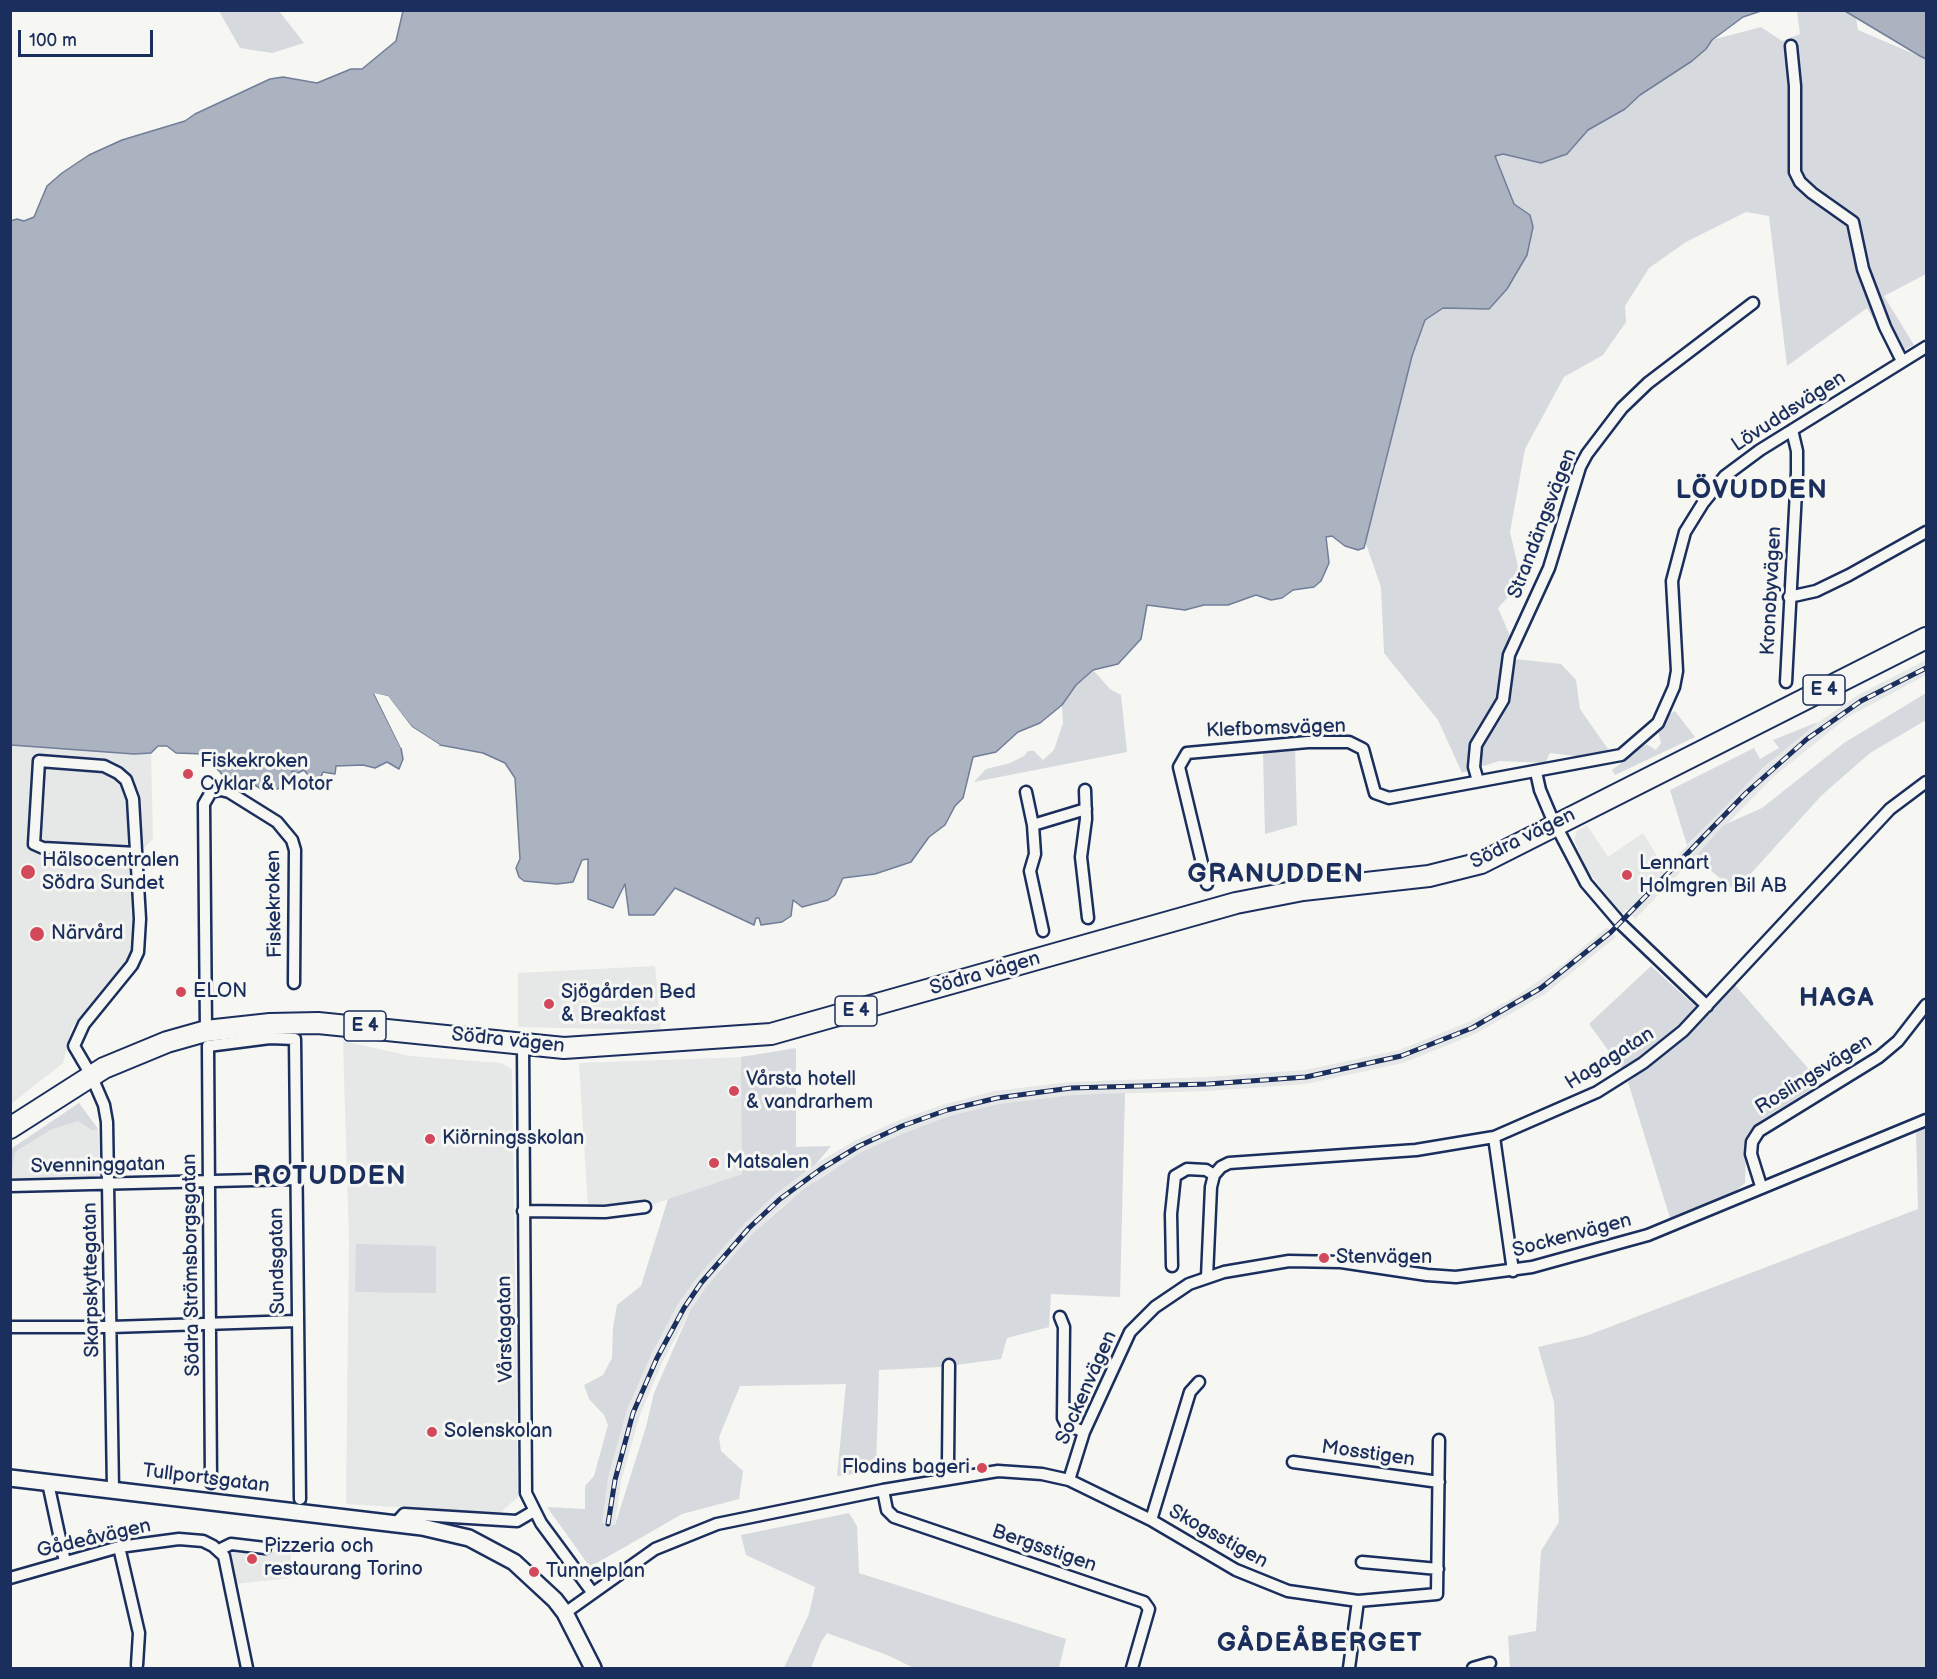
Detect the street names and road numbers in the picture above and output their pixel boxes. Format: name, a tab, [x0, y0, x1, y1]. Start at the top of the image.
street label: Lövuddsvägen	[1728, 366, 1850, 458]
street label: Strandängsvägen	[1503, 446, 1583, 602]
street label: Kronobyvägen	[1757, 526, 1787, 656]
road number: E 4	[1803, 675, 1845, 705]
street label: Klefbomsvägen	[1206, 715, 1346, 743]
street label: Södra vägen	[1467, 803, 1579, 875]
street label: Fiskekroken	[262, 850, 288, 958]
street label: Södra vägen	[927, 947, 1043, 1001]
road number: E 4	[835, 996, 877, 1026]
road number: E 4	[344, 1011, 386, 1041]
street label: Hagagatan	[1561, 1022, 1659, 1096]
street label: Södra vägen	[450, 1023, 566, 1059]
street label: Roslingsvägen	[1751, 1030, 1877, 1120]
street label: Svenninggatan	[31, 1153, 165, 1179]
street label: Södra Strömsborgsgatan	[178, 1153, 206, 1377]
street label: Skarpskyttegatan	[79, 1202, 105, 1358]
street label: Sundsgatan	[265, 1207, 291, 1315]
street label: Sockenvägen	[1510, 1209, 1634, 1263]
street label: Vårstagatan	[493, 1275, 519, 1383]
street label: Sockenvägen	[1051, 1327, 1123, 1449]
street label: Mosstigen	[1320, 1436, 1416, 1472]
street label: Tullportsgatan	[141, 1459, 271, 1499]
street label: Skogsstigen	[1164, 1500, 1272, 1574]
street label: Gådeåvägen	[35, 1514, 153, 1564]
street label: Bergsstigen	[988, 1520, 1100, 1578]

